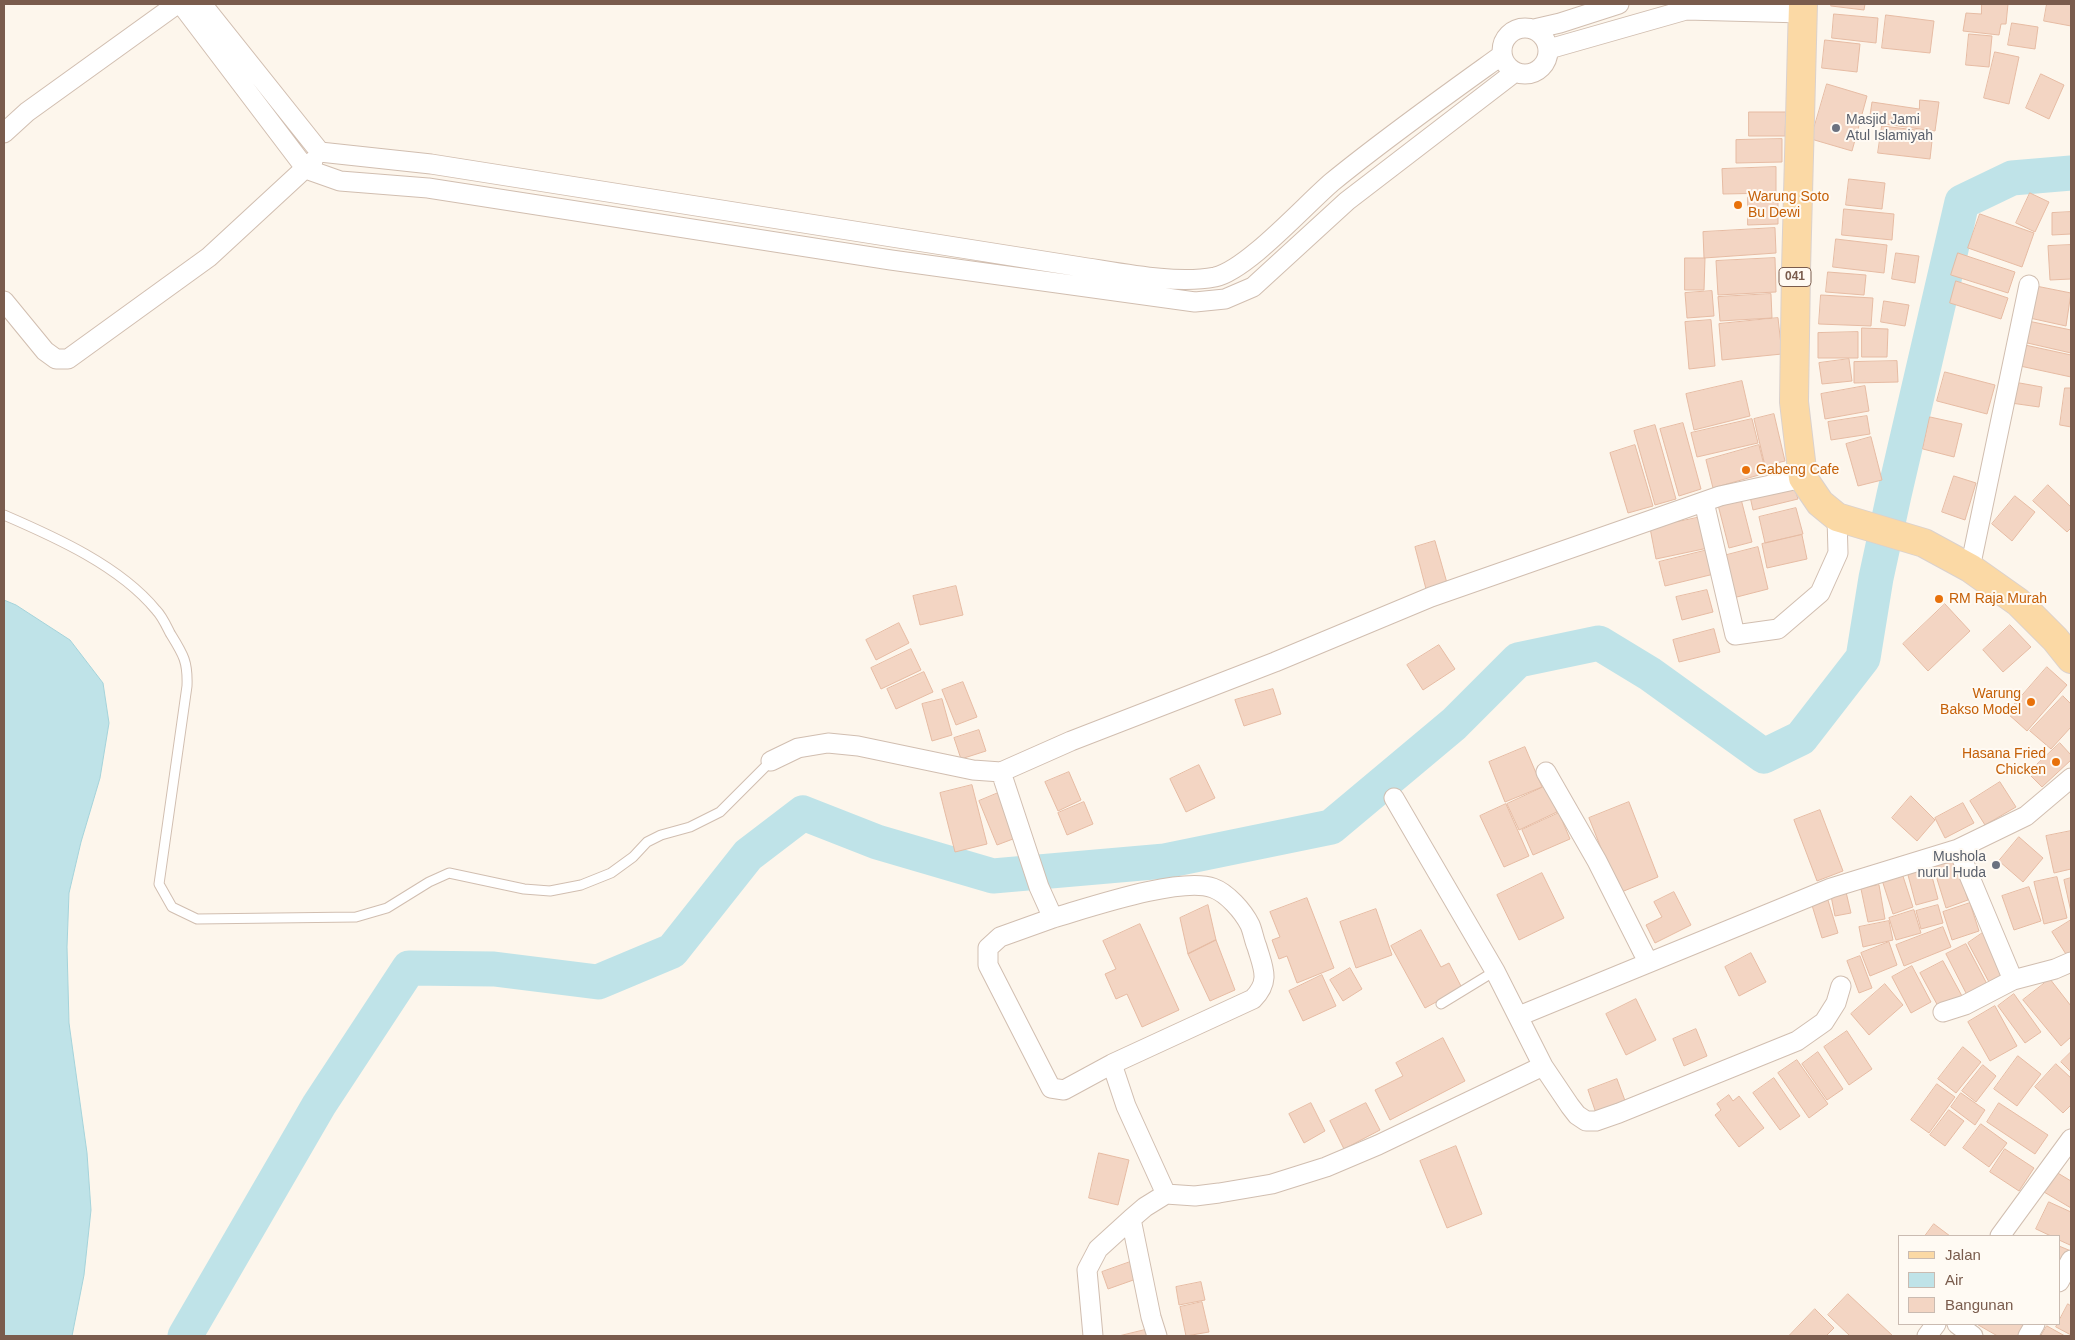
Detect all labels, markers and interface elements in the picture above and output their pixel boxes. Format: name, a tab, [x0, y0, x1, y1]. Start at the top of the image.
place label: Masjid Jami Atul Islamiyah	[1846, 112, 1933, 144]
marker: Masjid Jami Atul Islamiyah	[1830, 122, 1842, 134]
place label: Warung Soto Bu Dewi	[1748, 189, 1829, 222]
marker: Warung Soto Bu Dewi	[1732, 199, 1744, 211]
road number: 041	[1779, 268, 1811, 286]
place label: Gabeng Cafe	[1756, 462, 1839, 478]
marker: Gabeng Cafe	[1740, 464, 1752, 476]
place label: RM Raja Murah	[1949, 591, 2047, 607]
marker: RM Raja Murah	[1933, 593, 1945, 605]
place label: Warung Bakso Model	[1940, 686, 2021, 719]
marker: Warung Bakso Model	[2025, 696, 2037, 708]
place label: Hasana Fried Chicken	[1962, 746, 2046, 779]
marker: Hasana Fried Chicken	[2050, 756, 2062, 768]
place label: Mushola nurul Huda	[1918, 849, 1986, 882]
marker: Mushola nurul Huda	[1990, 859, 2002, 871]
legend	[1898, 1235, 2060, 1325]
text: Jalan	[1945, 1246, 1981, 1263]
text: Air	[1945, 1271, 1963, 1288]
text: Bangunan	[1945, 1296, 2013, 1313]

